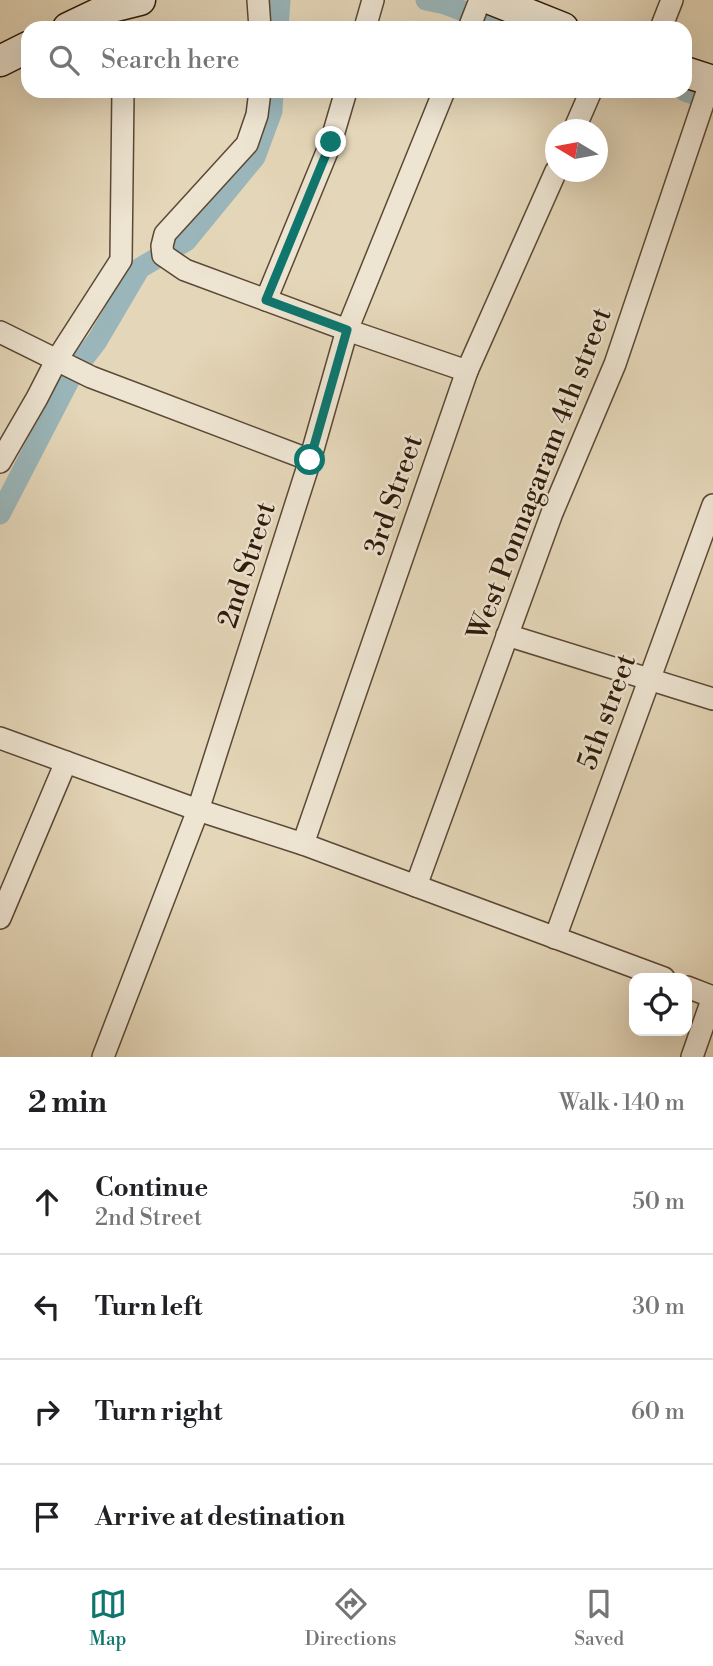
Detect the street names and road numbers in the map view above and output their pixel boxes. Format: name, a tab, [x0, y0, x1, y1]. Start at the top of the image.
street label: West Ponnagaram 4th street	[460, 303, 620, 646]
street label: 3rd Street	[357, 430, 431, 560]
street label: 2nd Street	[210, 498, 284, 632]
street label: 5th street	[570, 649, 644, 775]

